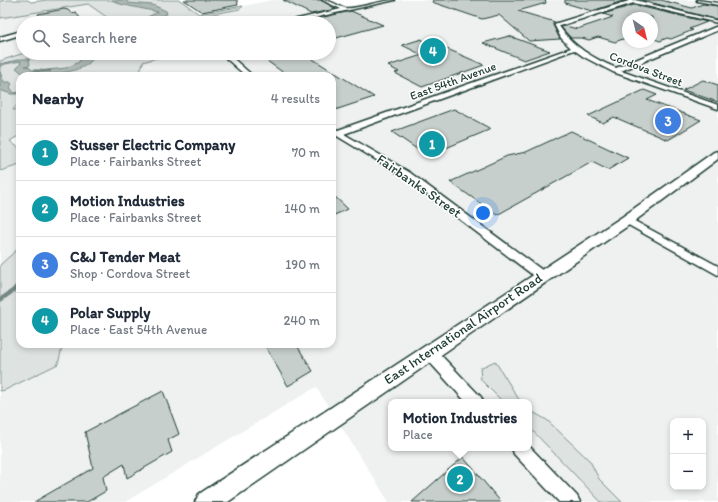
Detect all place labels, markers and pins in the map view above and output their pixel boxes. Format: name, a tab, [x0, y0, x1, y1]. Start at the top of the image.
pin: 4	[420, 36, 446, 66]
pin: 3	[655, 106, 681, 136]
pin: 1	[419, 129, 445, 159]
pin: 2	[447, 464, 473, 494]

